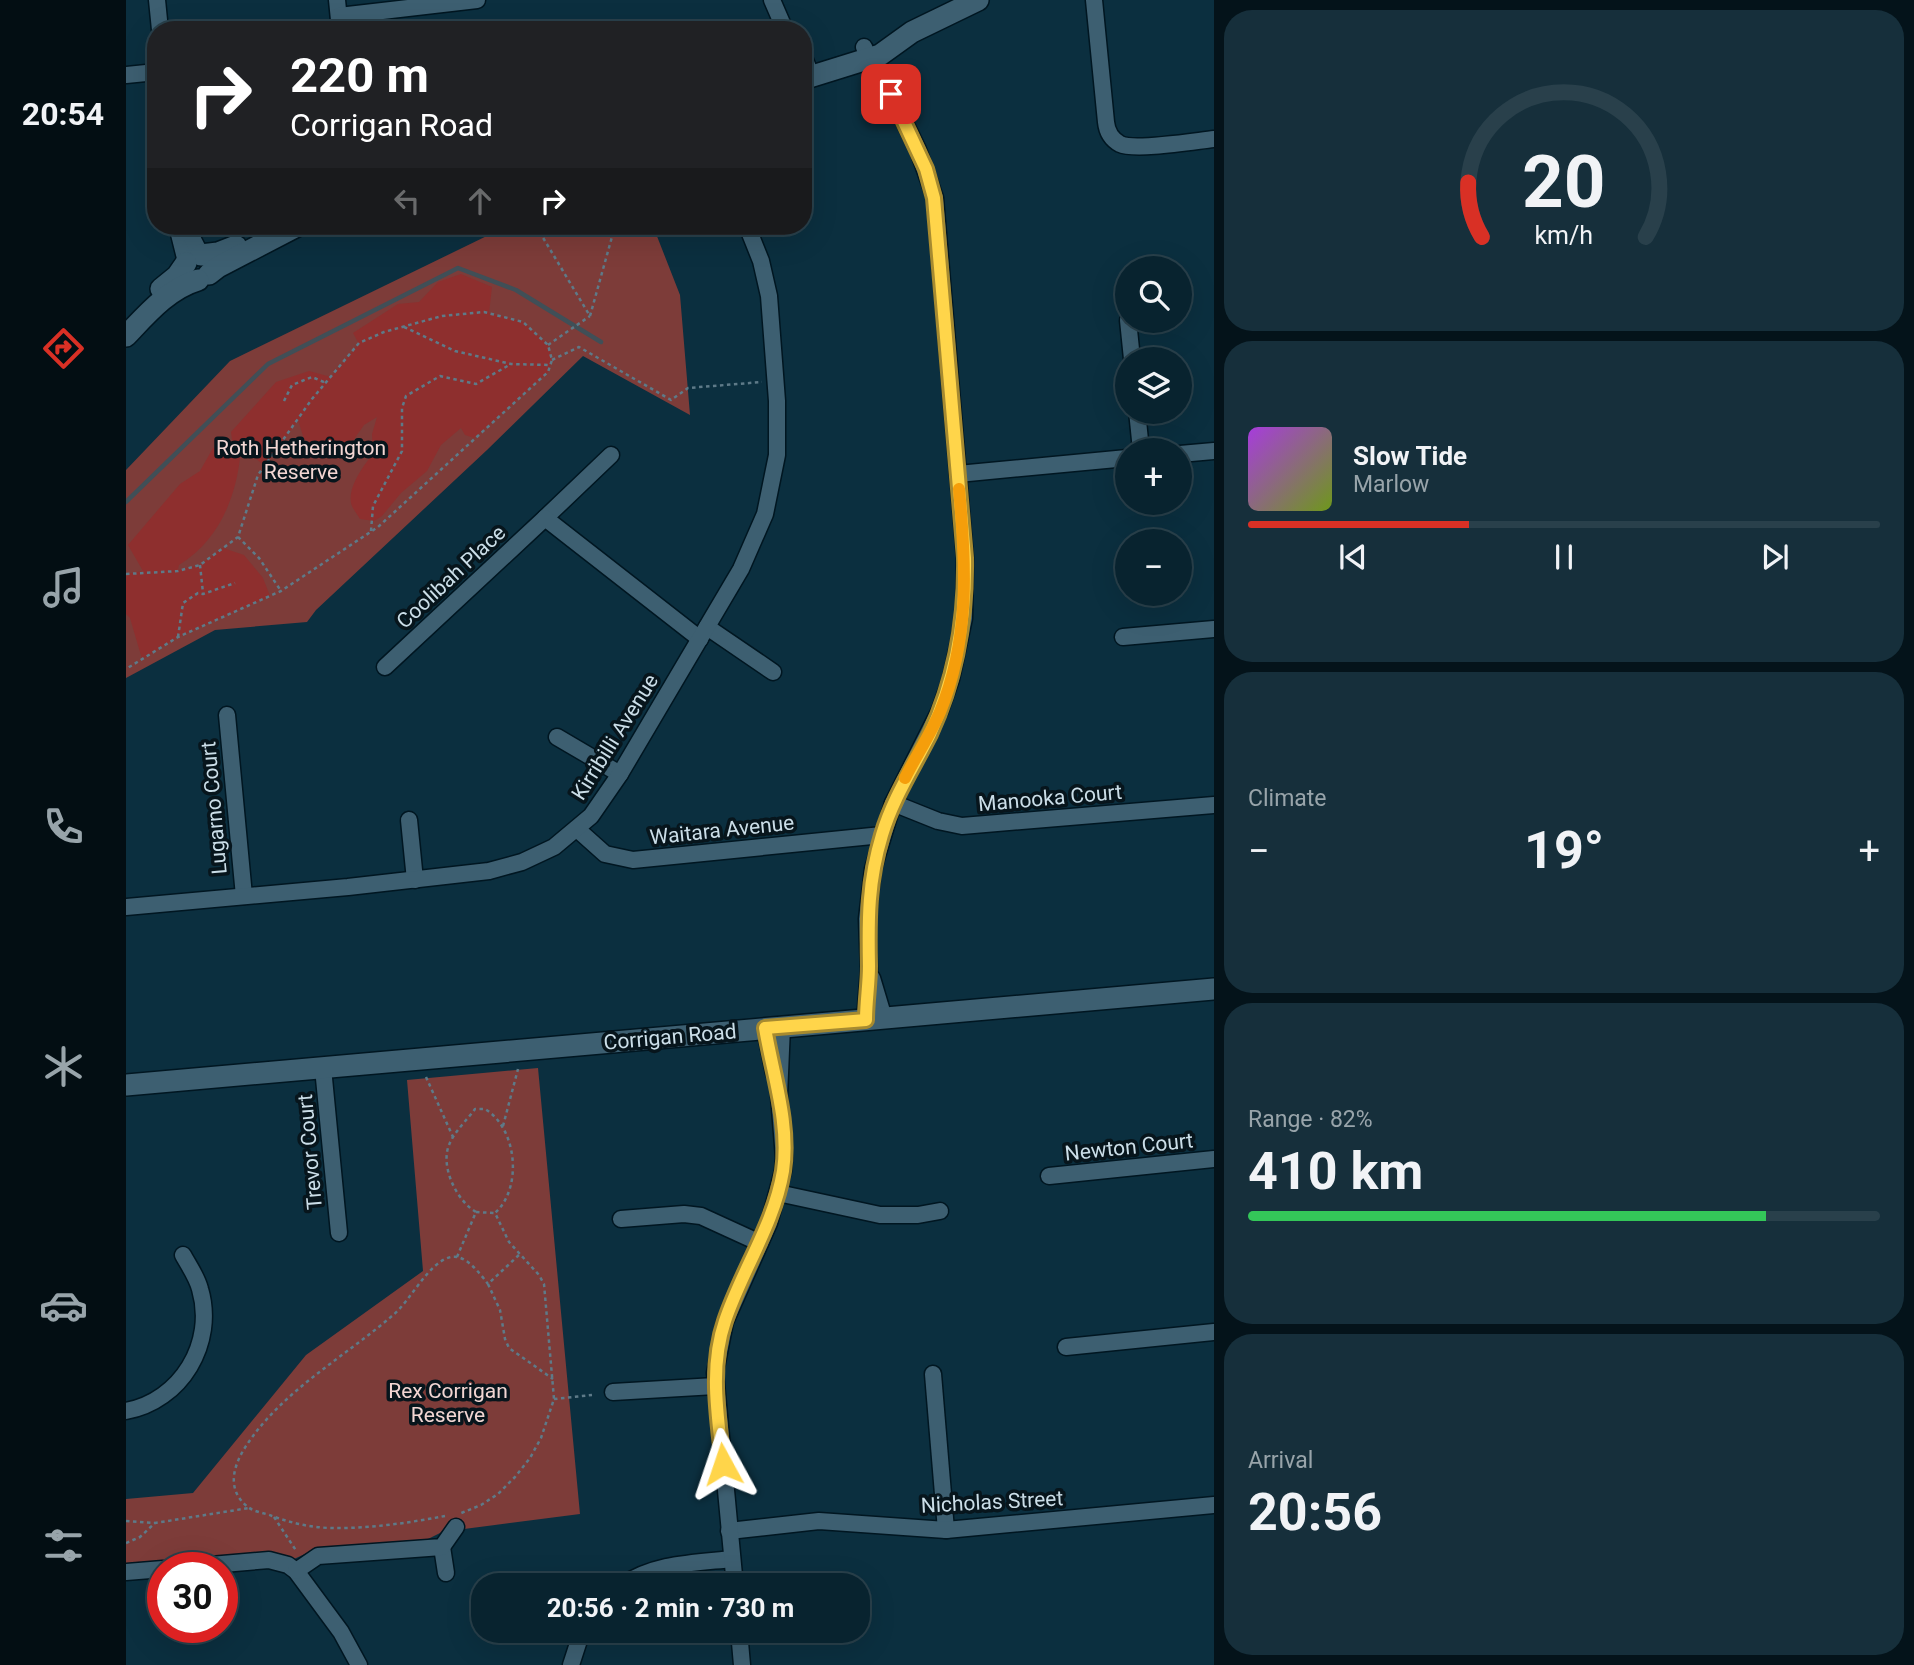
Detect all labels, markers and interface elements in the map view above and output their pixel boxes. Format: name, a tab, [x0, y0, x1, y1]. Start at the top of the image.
text: 220 m	[290, 47, 429, 104]
icon: right	[175, 49, 266, 140]
pin	[861, 64, 921, 124]
icon: arrive	[872, 75, 910, 113]
text: 20:54	[22, 95, 104, 133]
text: Corrigan Road	[290, 106, 493, 144]
text: 20	[1522, 139, 1606, 225]
icon: left	[388, 182, 426, 220]
icon: ahead	[461, 182, 499, 220]
icon: right	[534, 182, 572, 220]
text: km/h	[1535, 220, 1593, 249]
map controls	[1115, 256, 1192, 606]
button: search	[1115, 256, 1192, 333]
icon: directions	[39, 324, 88, 373]
button: layers	[1115, 347, 1192, 424]
park label: Roth Hetherington Reserve	[216, 436, 386, 484]
button: +	[1115, 438, 1192, 515]
text: Slow Tide	[1353, 441, 1467, 471]
text: Marlow	[1353, 471, 1429, 498]
street label: Coolibah Place	[392, 521, 510, 633]
button: −	[1115, 529, 1192, 606]
icon: previous	[1334, 538, 1372, 576]
icon: pause	[1545, 538, 1583, 576]
icon: next	[1756, 538, 1794, 576]
icon: music	[39, 563, 88, 612]
street label: Kirribilli Avenue	[567, 670, 663, 804]
street label: Lugarno Court	[196, 740, 232, 875]
street label: Manooka Court	[977, 780, 1123, 816]
text: Climate	[1248, 785, 1327, 812]
icon: phone	[39, 802, 88, 851]
street label: Waitara Avenue	[649, 810, 795, 850]
text: 19°	[1524, 820, 1604, 881]
text: −	[1248, 829, 1270, 873]
text: +	[1858, 829, 1880, 873]
street label: Corrigan Road	[603, 1019, 737, 1055]
icon: climate	[39, 1042, 88, 1091]
street label: Trevor Court	[293, 1093, 327, 1211]
text: Range · 82%	[1248, 1106, 1373, 1133]
street label: Newton Court	[1064, 1128, 1195, 1166]
text: 410 km	[1248, 1141, 1423, 1202]
icon: car	[39, 1281, 88, 1330]
park label: Rex Corrigan Reserve	[388, 1379, 508, 1427]
position arrow	[686, 1427, 760, 1501]
text: Arrival	[1248, 1447, 1313, 1474]
text: 20:56	[1248, 1482, 1382, 1543]
street label: Nicholas Street	[920, 1486, 1064, 1518]
icon: filters	[39, 1521, 88, 1570]
speed limit sign: 30	[147, 1552, 238, 1643]
text: 20:56 · 2 min · 730 m	[547, 1593, 794, 1623]

